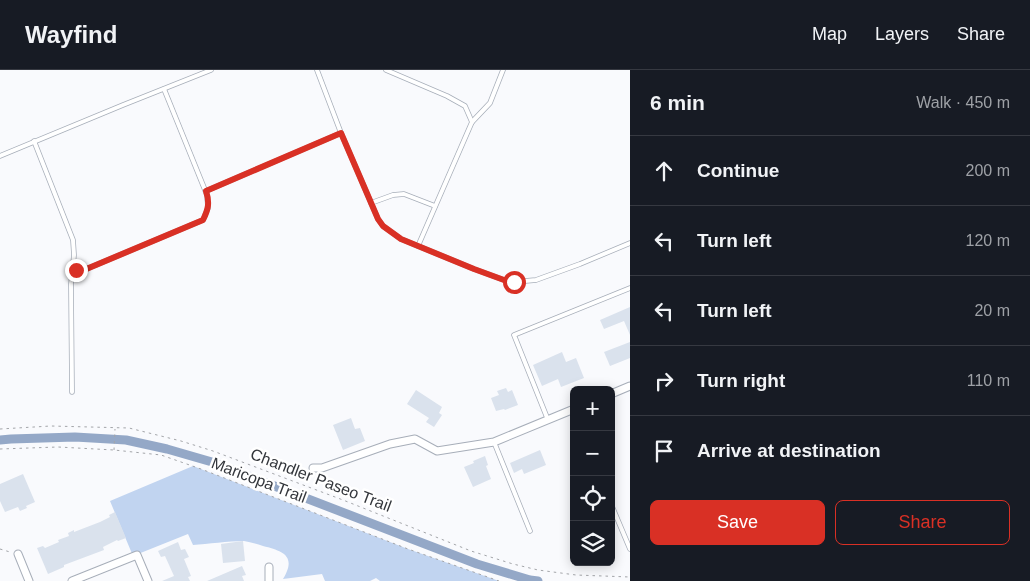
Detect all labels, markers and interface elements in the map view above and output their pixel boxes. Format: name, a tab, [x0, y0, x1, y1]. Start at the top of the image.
text: Wayfind	[25, 21, 117, 48]
text: Map	[812, 24, 847, 44]
text: Layers	[875, 24, 929, 44]
text: Share	[957, 24, 1005, 44]
text: 6 min	[650, 91, 705, 114]
text: Walk · 450 m	[916, 94, 1010, 111]
icon: ahead	[650, 157, 678, 185]
text: Continue	[697, 160, 779, 181]
text: 200 m	[966, 162, 1010, 179]
icon: left	[650, 227, 678, 255]
text: Turn left	[697, 230, 772, 251]
text: 120 m	[966, 232, 1010, 249]
route end	[65, 259, 88, 282]
route start	[503, 271, 526, 294]
icon: left	[650, 297, 678, 325]
text: Turn left	[697, 300, 772, 321]
text: 20 m	[974, 302, 1010, 319]
icon: right	[650, 367, 678, 395]
text: Turn right	[697, 370, 785, 391]
text: 110 m	[967, 372, 1010, 389]
map controls	[570, 386, 615, 566]
button: +	[570, 386, 615, 431]
button: −	[570, 431, 615, 476]
icon: arrive	[650, 437, 678, 465]
text: Arrive at destination	[697, 440, 881, 461]
street label: Chandler Paseo Trail	[248, 445, 394, 515]
street label: Maricopa Trail	[209, 454, 309, 506]
button: locate	[570, 476, 615, 521]
button: Save	[650, 500, 825, 545]
button: Share	[835, 500, 1010, 545]
button: layers	[570, 521, 615, 566]

